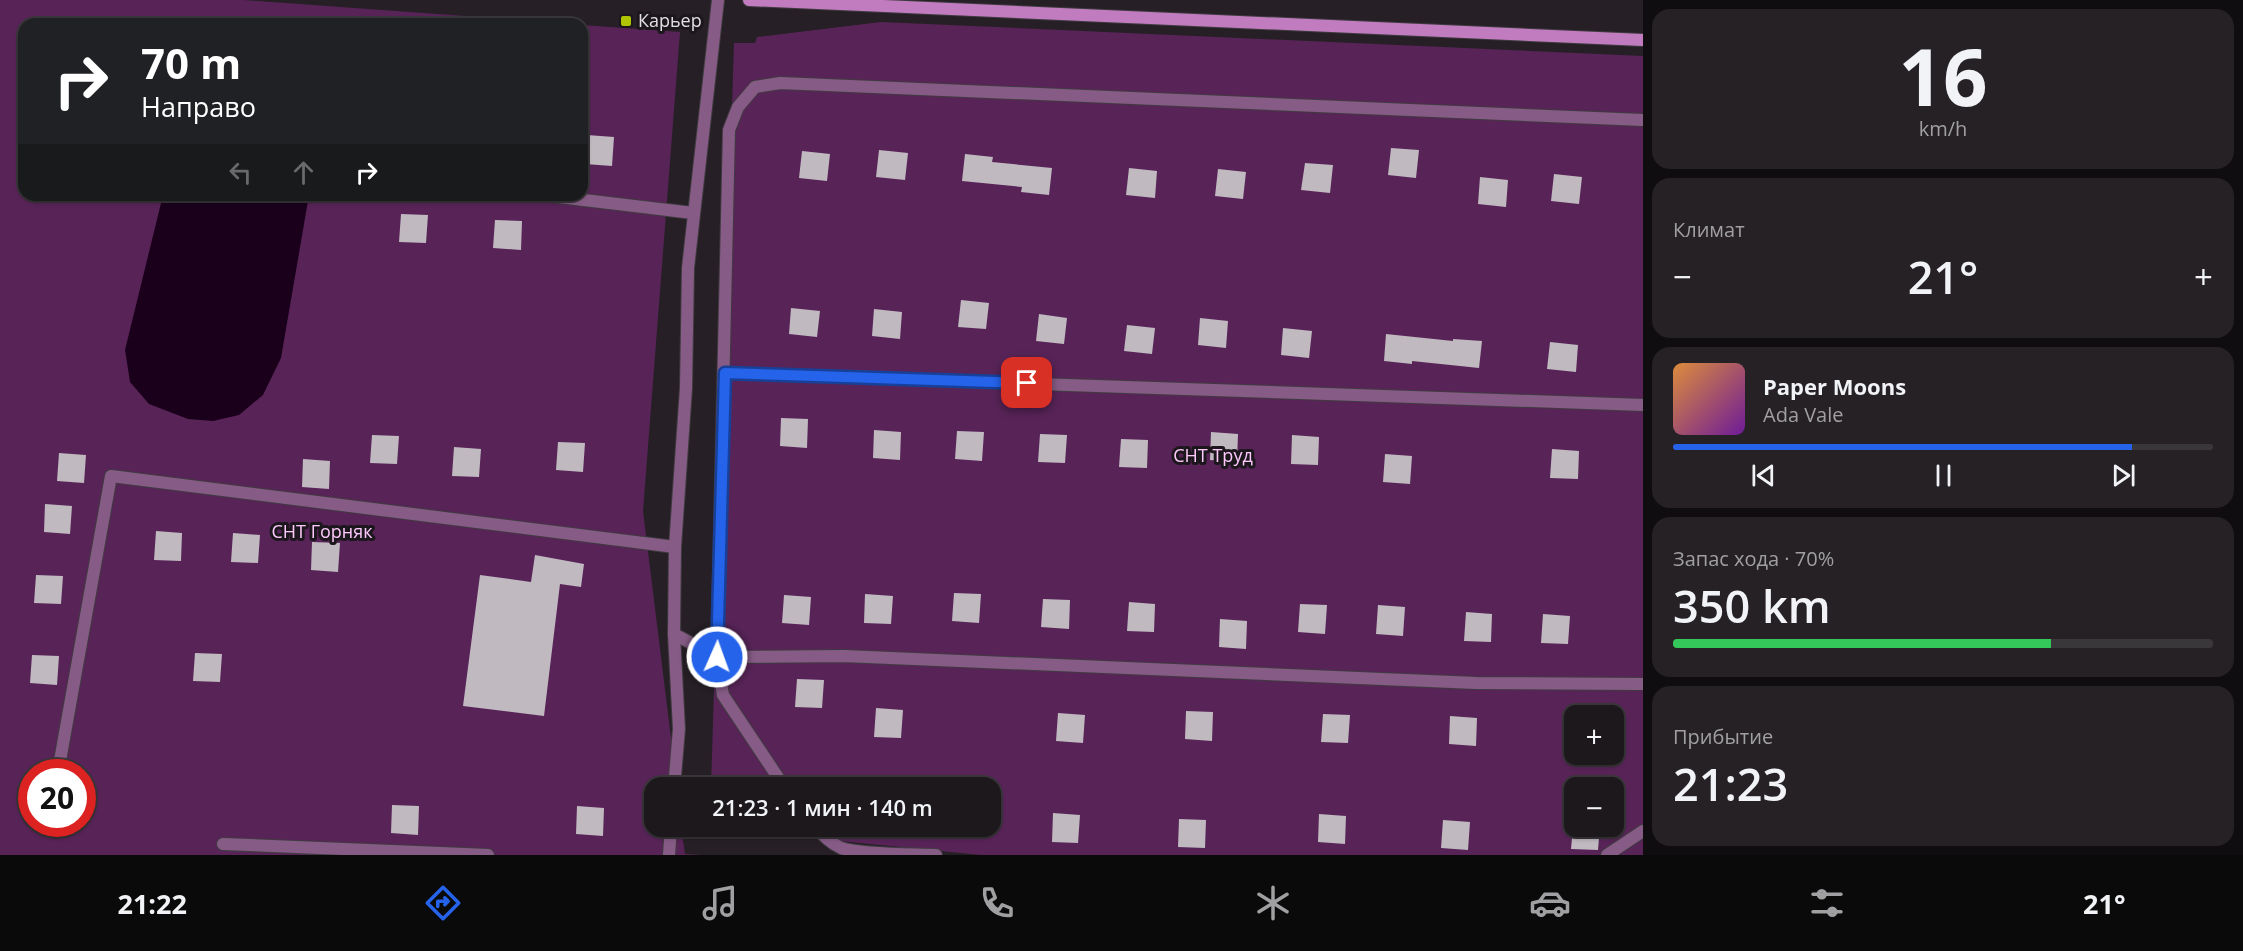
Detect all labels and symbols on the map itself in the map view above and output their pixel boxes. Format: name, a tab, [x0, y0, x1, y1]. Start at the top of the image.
place label: Карьер	[638, 8, 702, 32]
marker: Карьер	[619, 14, 633, 28]
pin	[1001, 357, 1052, 408]
park label: СНТ Труд	[1173, 443, 1253, 467]
park label: СНТ Горняк	[271, 519, 373, 543]
position arrow	[685, 625, 749, 689]
speed limit sign: 20	[18, 759, 96, 837]

